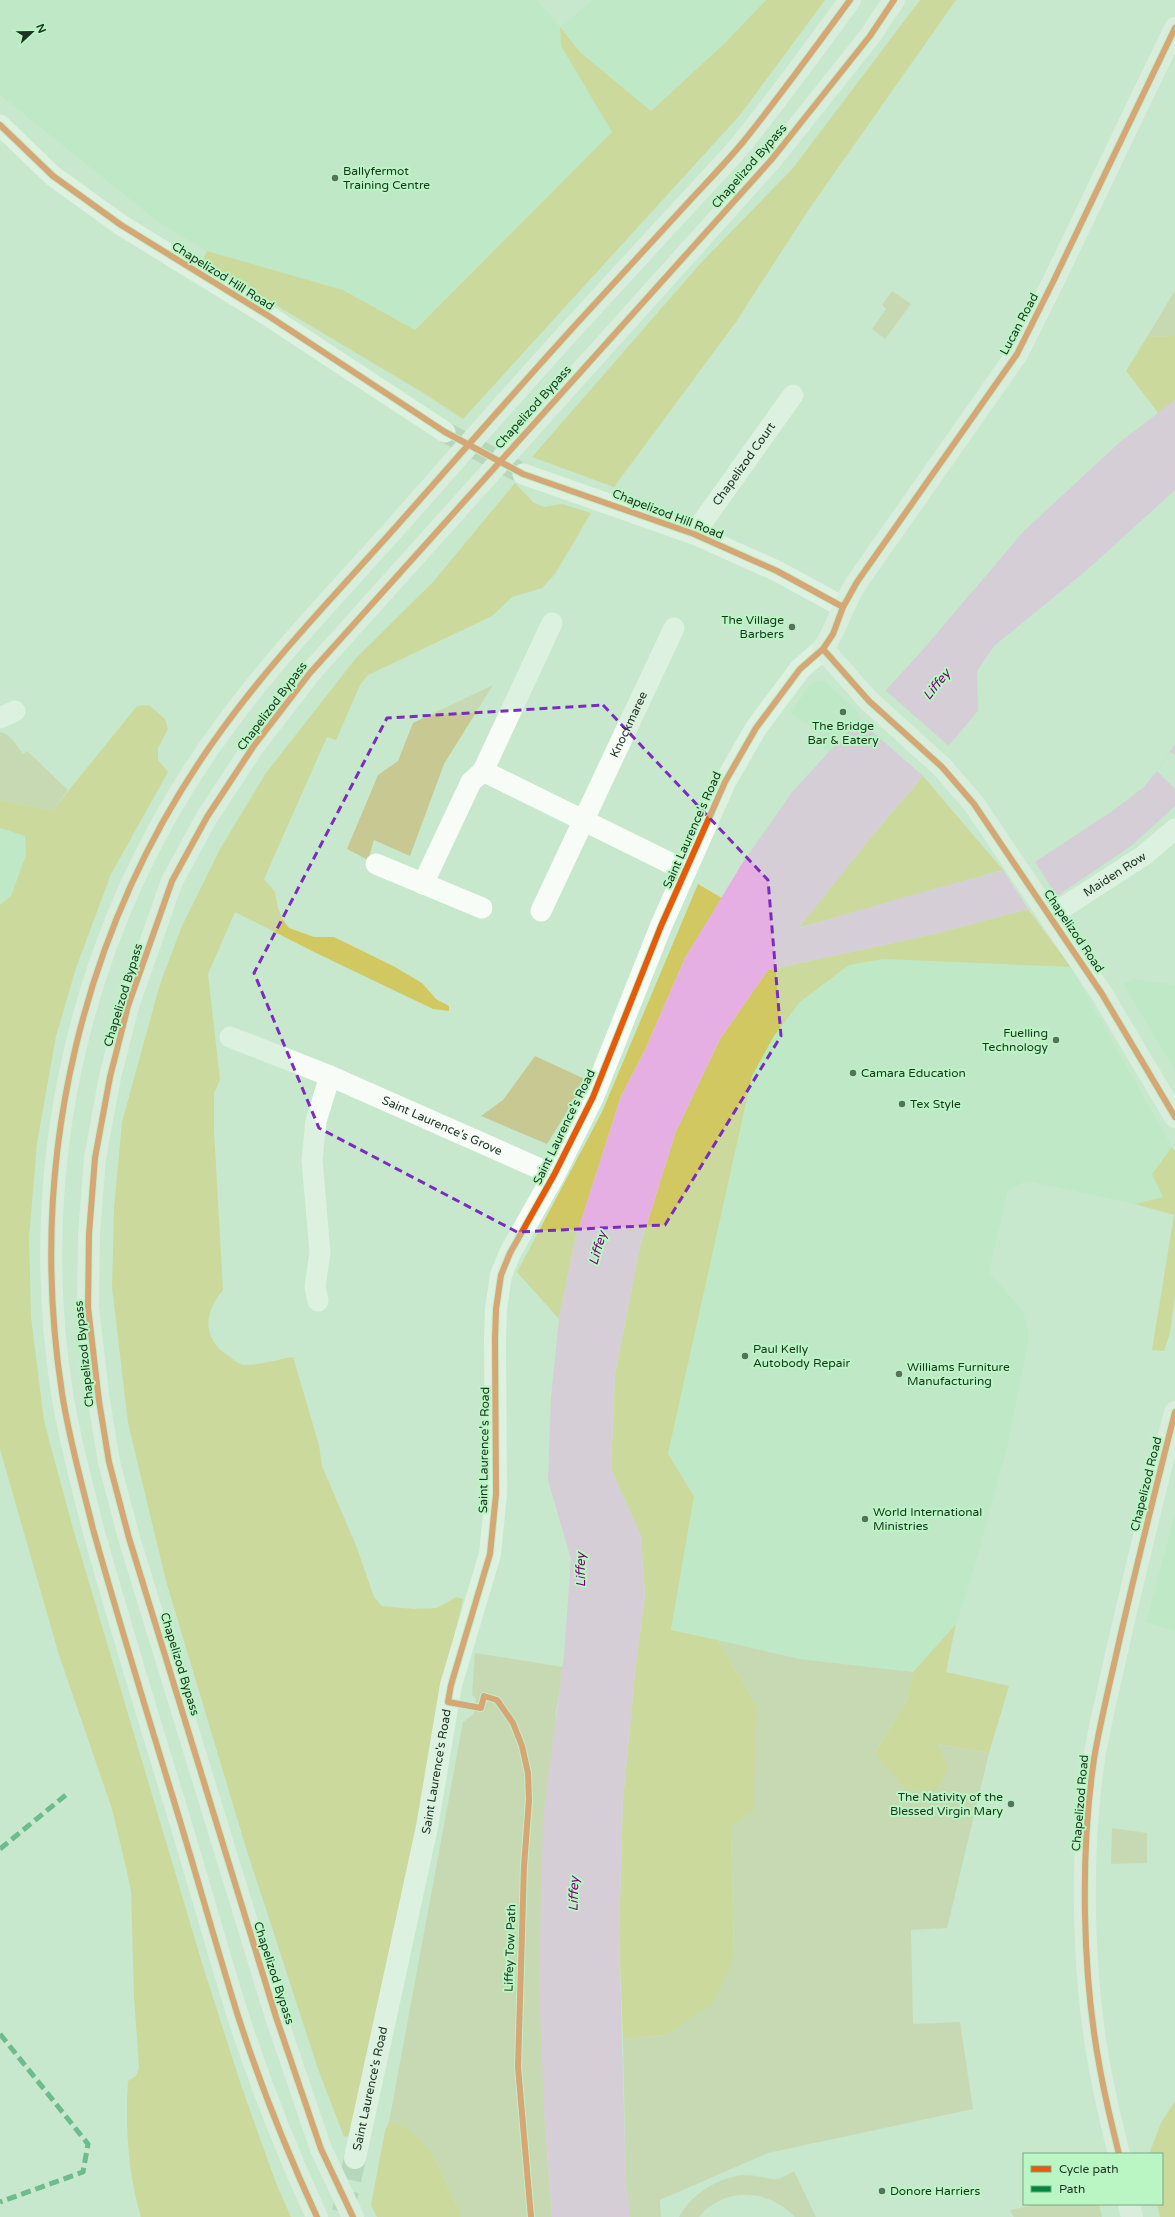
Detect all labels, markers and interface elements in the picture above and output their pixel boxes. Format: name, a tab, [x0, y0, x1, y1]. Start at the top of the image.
north arrow	[12, 12, 52, 52]
text: N	[33, 22, 48, 35]
street label: Chapelizod Bypass	[709, 121, 790, 211]
place label: Ballyfermot Training Centre	[343, 164, 430, 192]
marker: Ballyfermot Training Centre	[330, 173, 340, 183]
street label: Chapelizod Hill Road	[169, 239, 277, 313]
street label: Lucan Road	[997, 291, 1041, 357]
street label: Chapelizod Bypass	[492, 362, 574, 451]
street label: Chapelizod Court	[710, 419, 778, 508]
street label: Chapelizod Hill Road	[610, 486, 726, 542]
place label: The Village Barbers	[721, 613, 784, 641]
marker: The Village Barbers	[787, 622, 797, 632]
street label: Chapelizod Bypass	[234, 659, 310, 753]
water label: Liffey	[920, 665, 955, 703]
street label: Knockmaree	[607, 689, 650, 760]
marker: The Bridge Bar & Eatery	[838, 707, 848, 717]
place label: The Bridge Bar & Eatery	[807, 719, 879, 747]
street label: Saint Laurence's Road	[660, 769, 724, 891]
street label: Maiden Row	[1081, 849, 1149, 900]
street label: Chapelizod Road	[1041, 887, 1107, 975]
street label: Chapelizod Bypass	[101, 941, 145, 1048]
place label: Fuelling Technology	[982, 1026, 1049, 1054]
marker: Fuelling Technology	[1051, 1035, 1061, 1045]
place label: Camara Education	[861, 1066, 966, 1080]
street label: Saint Laurence's Road	[530, 1067, 598, 1187]
marker: Camara Education	[848, 1068, 858, 1078]
street label: Saint Laurence's Grove	[380, 1093, 505, 1158]
place label: Tex Style	[910, 1097, 961, 1111]
marker: Tex Style	[897, 1099, 907, 1109]
water label: Liffey	[585, 1227, 611, 1267]
street label: Chapelizod Bypass	[71, 1300, 97, 1408]
place label: Paul Kelly Autobody Repair	[753, 1342, 851, 1370]
marker: Paul Kelly Autobody Repair	[740, 1351, 750, 1361]
place label: Williams Furniture Manufacturing	[907, 1360, 1010, 1388]
marker: Williams Furniture Manufacturing	[894, 1369, 904, 1379]
street label: Saint Laurence's Road	[476, 1387, 492, 1513]
street label: Chapelizod Road	[1127, 1435, 1165, 1533]
place label: World International Ministries	[873, 1505, 982, 1533]
marker: World International Ministries	[860, 1514, 870, 1524]
water label: Liffey	[573, 1550, 589, 1587]
street label: Chapelizod Bypass	[158, 1611, 202, 1718]
street label: Saint Laurence's Road	[419, 1708, 454, 1835]
street label: Chapelizod Road	[1069, 1754, 1091, 1852]
place label: The Nativity of the Blessed Virgin Mary	[890, 1790, 1004, 1818]
marker: The Nativity of the Blessed Virgin Mary	[1006, 1799, 1016, 1809]
water label: Liffey	[565, 1874, 583, 1912]
street label: Liffey Tow Path	[501, 1904, 519, 1992]
street label: Chapelizod Bypass	[251, 1920, 297, 2026]
street label: Saint Laurence's Road	[350, 2025, 390, 2152]
legend	[1023, 2153, 1163, 2205]
text: Cycle path	[1059, 2162, 1118, 2176]
text: Path	[1059, 2182, 1085, 2196]
place label: Donore Harriers	[890, 2184, 980, 2198]
marker: Donore Harriers	[877, 2186, 887, 2196]

